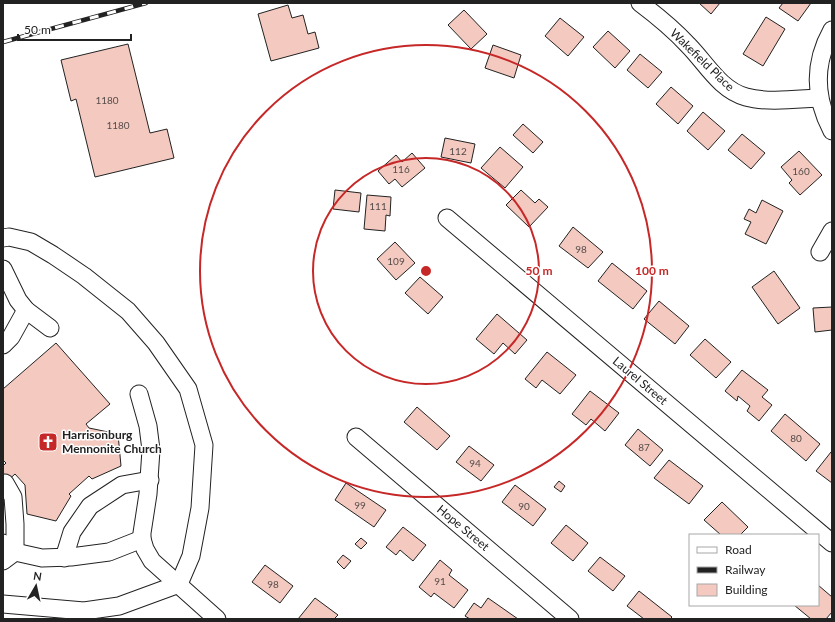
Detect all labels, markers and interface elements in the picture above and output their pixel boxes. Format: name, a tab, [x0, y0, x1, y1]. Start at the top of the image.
scale bar	[18, 16, 131, 42]
text: 50 m	[24, 22, 51, 37]
street label: Wakefield Place	[667, 25, 738, 94]
house number: 1180	[95, 94, 119, 106]
house number: 1180	[106, 119, 130, 131]
house number: 112	[449, 145, 467, 157]
house number: 116	[392, 163, 410, 175]
house number: 160	[792, 165, 810, 177]
house number: 111	[369, 200, 387, 212]
house number: 98	[575, 243, 587, 255]
house number: 109	[387, 255, 405, 267]
text: 50 m	[526, 263, 552, 278]
text: 100 m	[635, 263, 669, 278]
centre of rings	[419, 264, 433, 278]
street label: Laurel Street	[610, 353, 671, 408]
place label: Harrisonburg Mennonite Church	[62, 427, 162, 456]
church icon: Harrisonburg Mennonite Church	[37, 431, 59, 453]
house number: 80	[790, 432, 802, 444]
house number: 87	[638, 441, 650, 453]
house number: 94	[469, 457, 481, 469]
house number: 99	[354, 499, 366, 511]
house number: 90	[518, 500, 530, 512]
street label: Hope Street	[434, 501, 493, 554]
legend	[689, 534, 819, 606]
text: Road	[725, 542, 752, 557]
text: Railway	[725, 562, 766, 577]
north arrow	[16, 566, 56, 606]
text: N	[32, 569, 43, 583]
house number: 91	[434, 575, 446, 587]
house number: 98	[267, 578, 279, 590]
text: Building	[725, 582, 768, 597]

